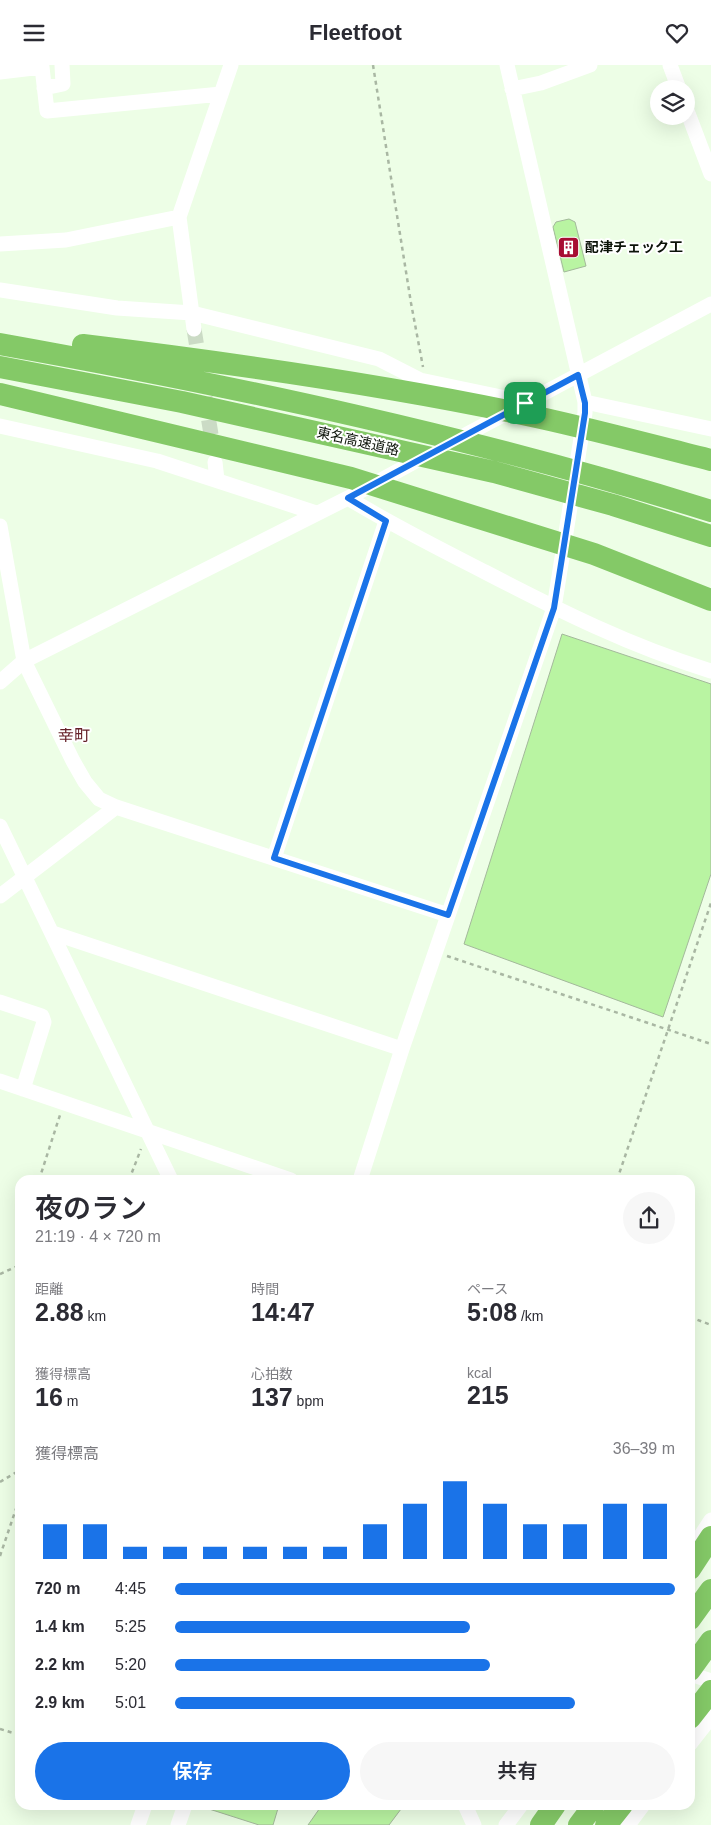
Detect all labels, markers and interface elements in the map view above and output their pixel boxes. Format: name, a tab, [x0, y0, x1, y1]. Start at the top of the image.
icon: menu	[20, 19, 48, 47]
icon: heart	[663, 19, 691, 47]
text: Fleetfoot	[309, 20, 402, 45]
map controls	[650, 80, 695, 125]
button: layers	[650, 80, 695, 125]
building icon: 配津チェック工	[557, 235, 581, 259]
place label: 配津チェック工	[585, 239, 683, 255]
pin	[504, 382, 546, 424]
icon: arrive	[511, 389, 539, 417]
street label: 東名高速道路	[315, 424, 401, 458]
district label: 幸町	[58, 727, 90, 744]
button: share	[623, 1192, 675, 1244]
text: 夜のラン	[35, 1193, 147, 1224]
text: 21:19 · 4 × 720 m	[35, 1228, 161, 1245]
text: 距離	[35, 1281, 63, 1297]
text: 時間	[251, 1281, 279, 1297]
text: ペース	[467, 1281, 508, 1297]
text: 2.88	[35, 1298, 84, 1326]
text: 14:47	[251, 1298, 315, 1326]
text: 5:08	[467, 1298, 517, 1326]
text: km	[84, 1308, 106, 1324]
text: /km	[517, 1308, 544, 1324]
text: kcal	[467, 1365, 492, 1381]
text: 獲得標高	[35, 1366, 91, 1382]
text: 心拍数	[251, 1366, 293, 1382]
text: 215	[467, 1381, 509, 1409]
text: 16	[35, 1383, 63, 1411]
text: 137	[251, 1383, 293, 1411]
text: m	[63, 1393, 78, 1409]
text: bpm	[293, 1393, 324, 1409]
text: 36–39 m	[613, 1440, 675, 1457]
text: 獲得標高	[35, 1445, 99, 1462]
text: 720 m	[35, 1580, 80, 1597]
text: 4:45	[115, 1580, 146, 1597]
text: 1.4 km	[35, 1618, 85, 1635]
text: 5:25	[115, 1618, 146, 1635]
text: 2.2 km	[35, 1656, 85, 1673]
text: 5:20	[115, 1656, 146, 1673]
text: 2.9 km	[35, 1694, 85, 1711]
text: 5:01	[115, 1694, 146, 1711]
button: 保存	[35, 1742, 350, 1800]
button: 共有	[360, 1742, 675, 1800]

